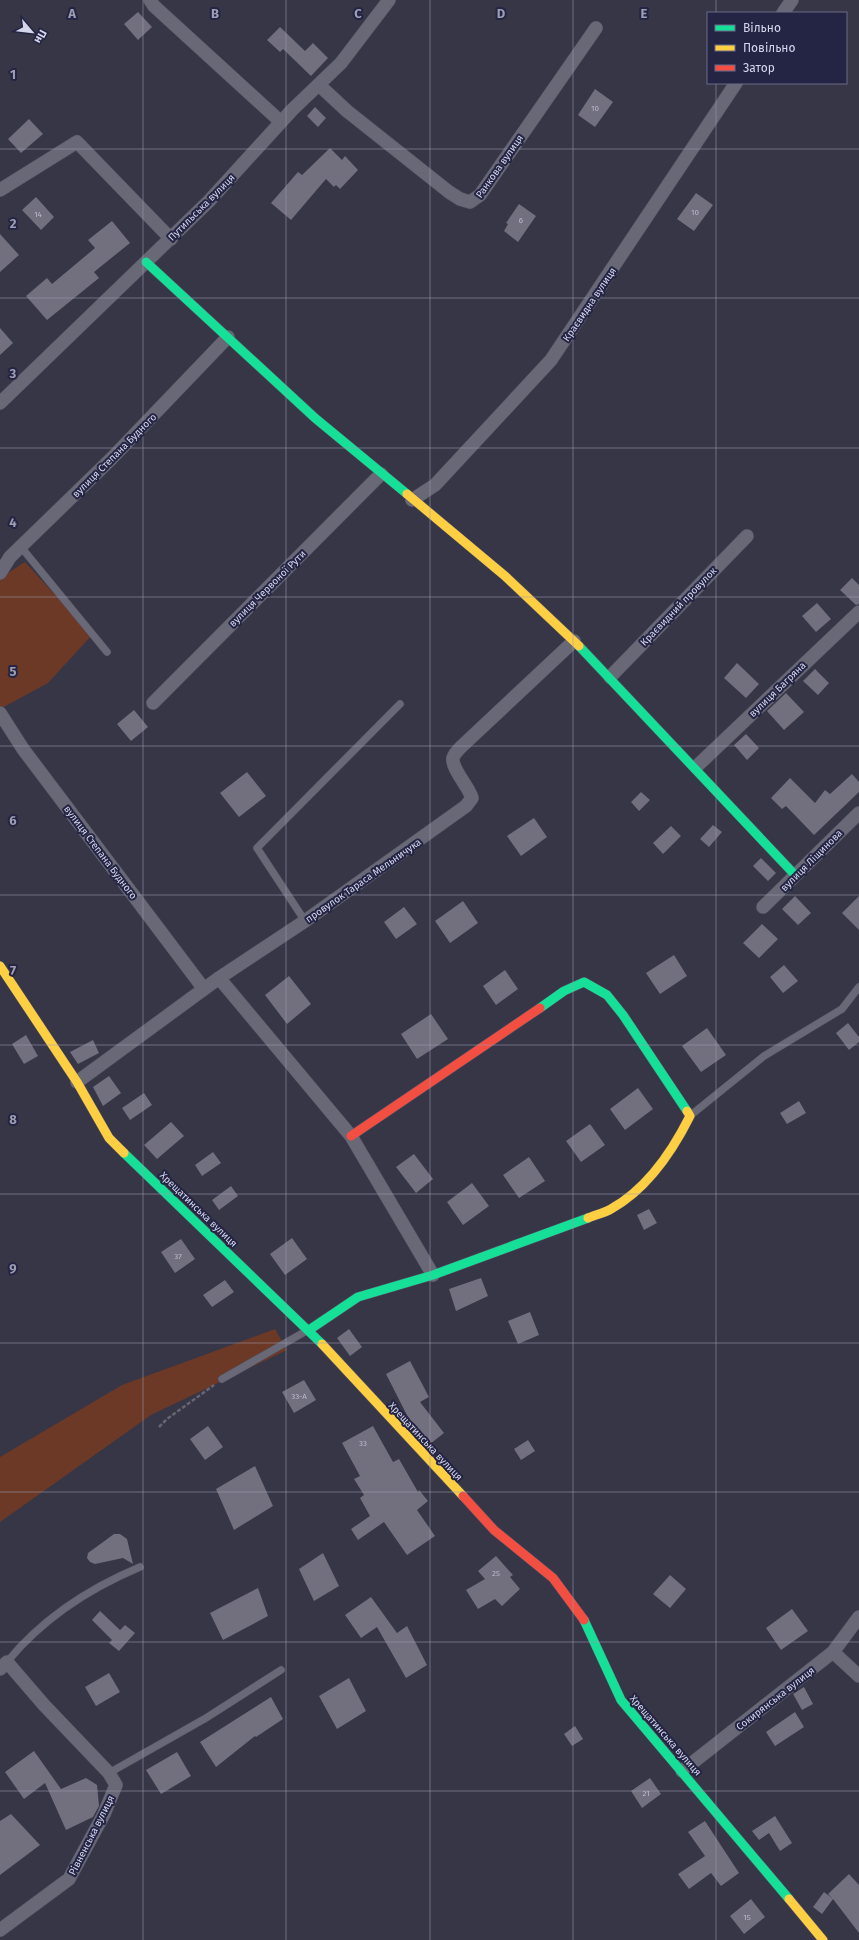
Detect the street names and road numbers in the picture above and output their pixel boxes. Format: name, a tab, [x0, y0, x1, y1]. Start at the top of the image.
street label: Ранкова вулиця	[473, 133, 526, 201]
street label: Путильська вулиця	[166, 172, 238, 244]
street label: Краєвидна вулиця	[561, 265, 619, 344]
street label: вулиця Степана Будного	[70, 411, 159, 500]
street label: вулиця Червоної Рути	[226, 547, 309, 630]
street label: Краєвидний провулок	[638, 564, 720, 648]
street label: вулиця Багряна	[747, 660, 809, 720]
street label: вулиця Степана Будного	[61, 803, 139, 902]
street label: вулиця Ліщинова	[778, 827, 845, 894]
street label: провулок Тараса Мельничука	[303, 836, 424, 925]
street label: Хрещатинська вулиця	[157, 1170, 239, 1250]
street label: Хрещатинська вулиця	[386, 1400, 465, 1483]
street label: Сокирянська вулиця	[734, 1664, 817, 1733]
street label: Хрещатинська вулиця	[627, 1693, 704, 1778]
street label: Рівненська вулиця	[66, 1793, 117, 1877]

